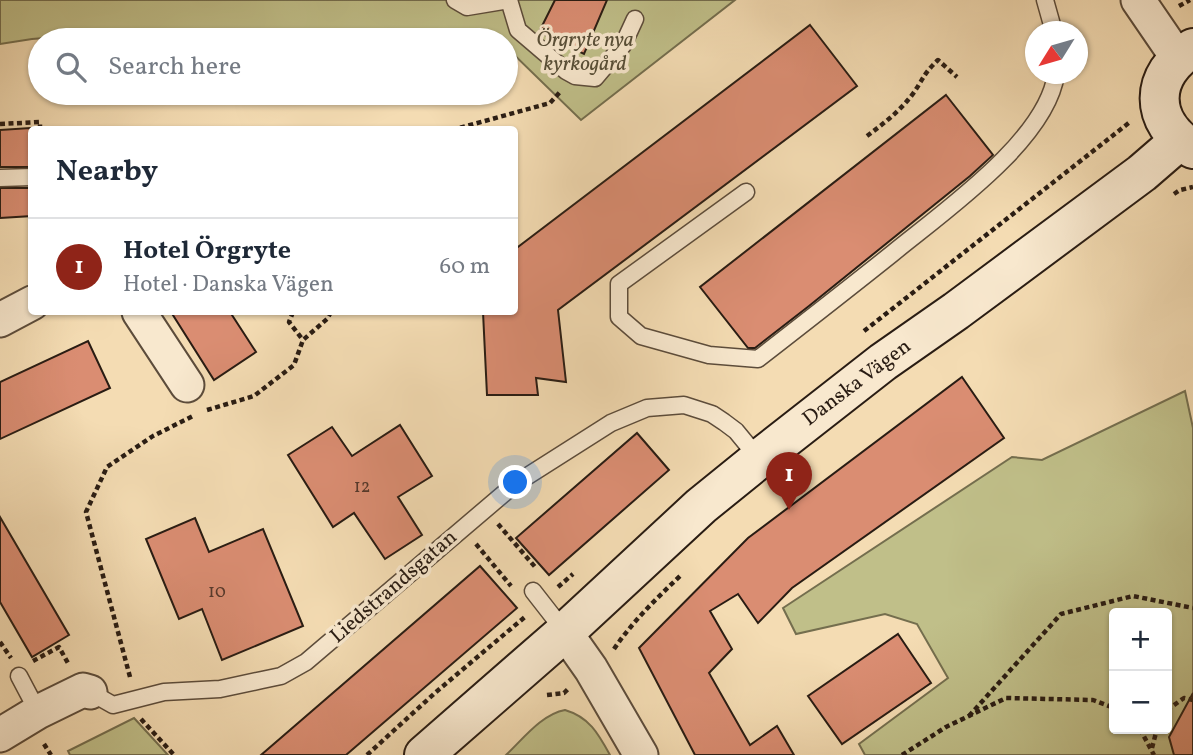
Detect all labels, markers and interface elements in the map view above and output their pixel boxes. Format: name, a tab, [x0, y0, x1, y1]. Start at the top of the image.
north arrow	[1025, 21, 1088, 84]
park label: Örgryte nya kyrkogård	[536, 26, 634, 79]
search box	[28, 28, 518, 105]
icon: search	[52, 48, 90, 86]
text: Search here	[108, 49, 241, 85]
text: Nearby	[56, 151, 158, 193]
text: Hotel Örgryte	[123, 233, 291, 269]
text: 1	[74, 251, 84, 283]
text: 60 m	[440, 251, 490, 283]
text: Hotel · Danska Vägen	[123, 269, 334, 301]
street label: Danska Vägen	[797, 332, 917, 434]
pin: 1	[766, 452, 812, 510]
your location	[498, 465, 532, 499]
house number: 12	[354, 475, 370, 500]
street label: Liedstrandsgatan	[324, 524, 464, 650]
house number: 10	[208, 580, 226, 605]
map controls	[1109, 608, 1172, 734]
button: +	[1109, 608, 1172, 671]
button: −	[1109, 671, 1172, 734]

